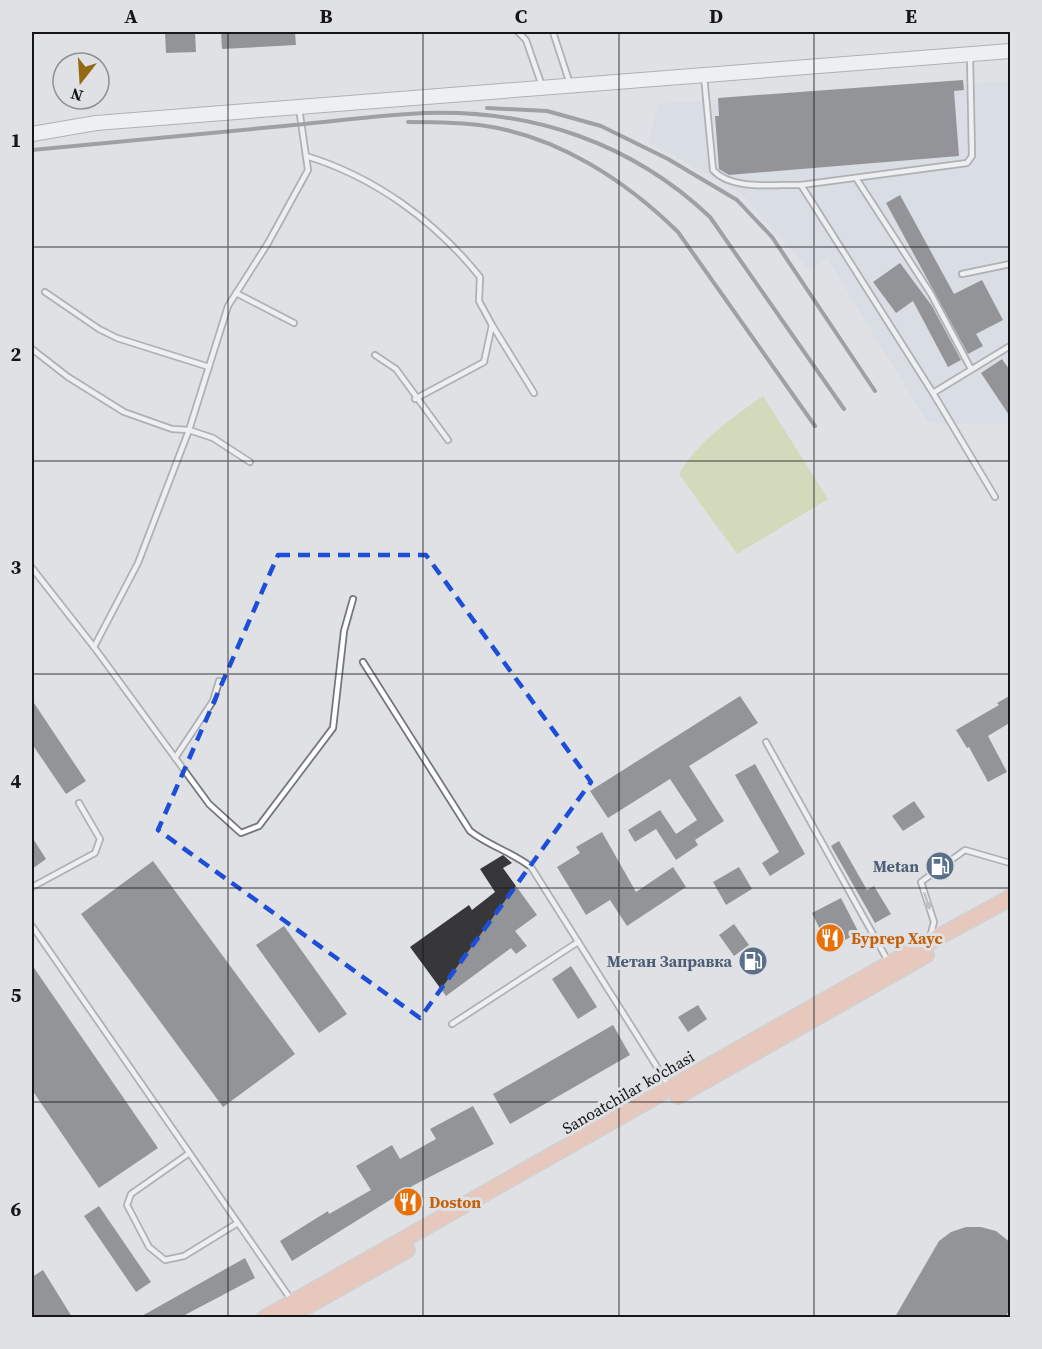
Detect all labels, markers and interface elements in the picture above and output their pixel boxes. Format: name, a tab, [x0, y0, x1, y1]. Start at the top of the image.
text: A	[124, 2, 138, 30]
text: B	[319, 2, 333, 30]
text: C	[515, 2, 527, 30]
text: D	[709, 2, 723, 30]
text: E	[905, 2, 917, 30]
north arrow	[51, 51, 111, 111]
text: N	[67, 83, 85, 108]
text: 1	[11, 126, 21, 154]
text: 2	[11, 340, 22, 368]
text: 3	[11, 553, 22, 581]
text: 4	[11, 767, 22, 795]
fuel station icon: Metan	[924, 850, 956, 882]
place label: Metan	[873, 855, 919, 877]
one-way arrow	[923, 892, 933, 910]
restaurant icon: Бургер Хаус	[814, 922, 846, 954]
place label: Бургер Хаус	[851, 927, 943, 949]
fuel station icon: Метан Заправка	[737, 945, 769, 977]
place label: Метан Заправка	[607, 950, 733, 972]
text: 5	[11, 981, 22, 1009]
street label: Sanoatchilar ko'chasi	[558, 1045, 698, 1139]
restaurant icon: Doston	[392, 1186, 424, 1218]
place label: Doston	[429, 1191, 481, 1213]
text: 6	[11, 1195, 22, 1223]

